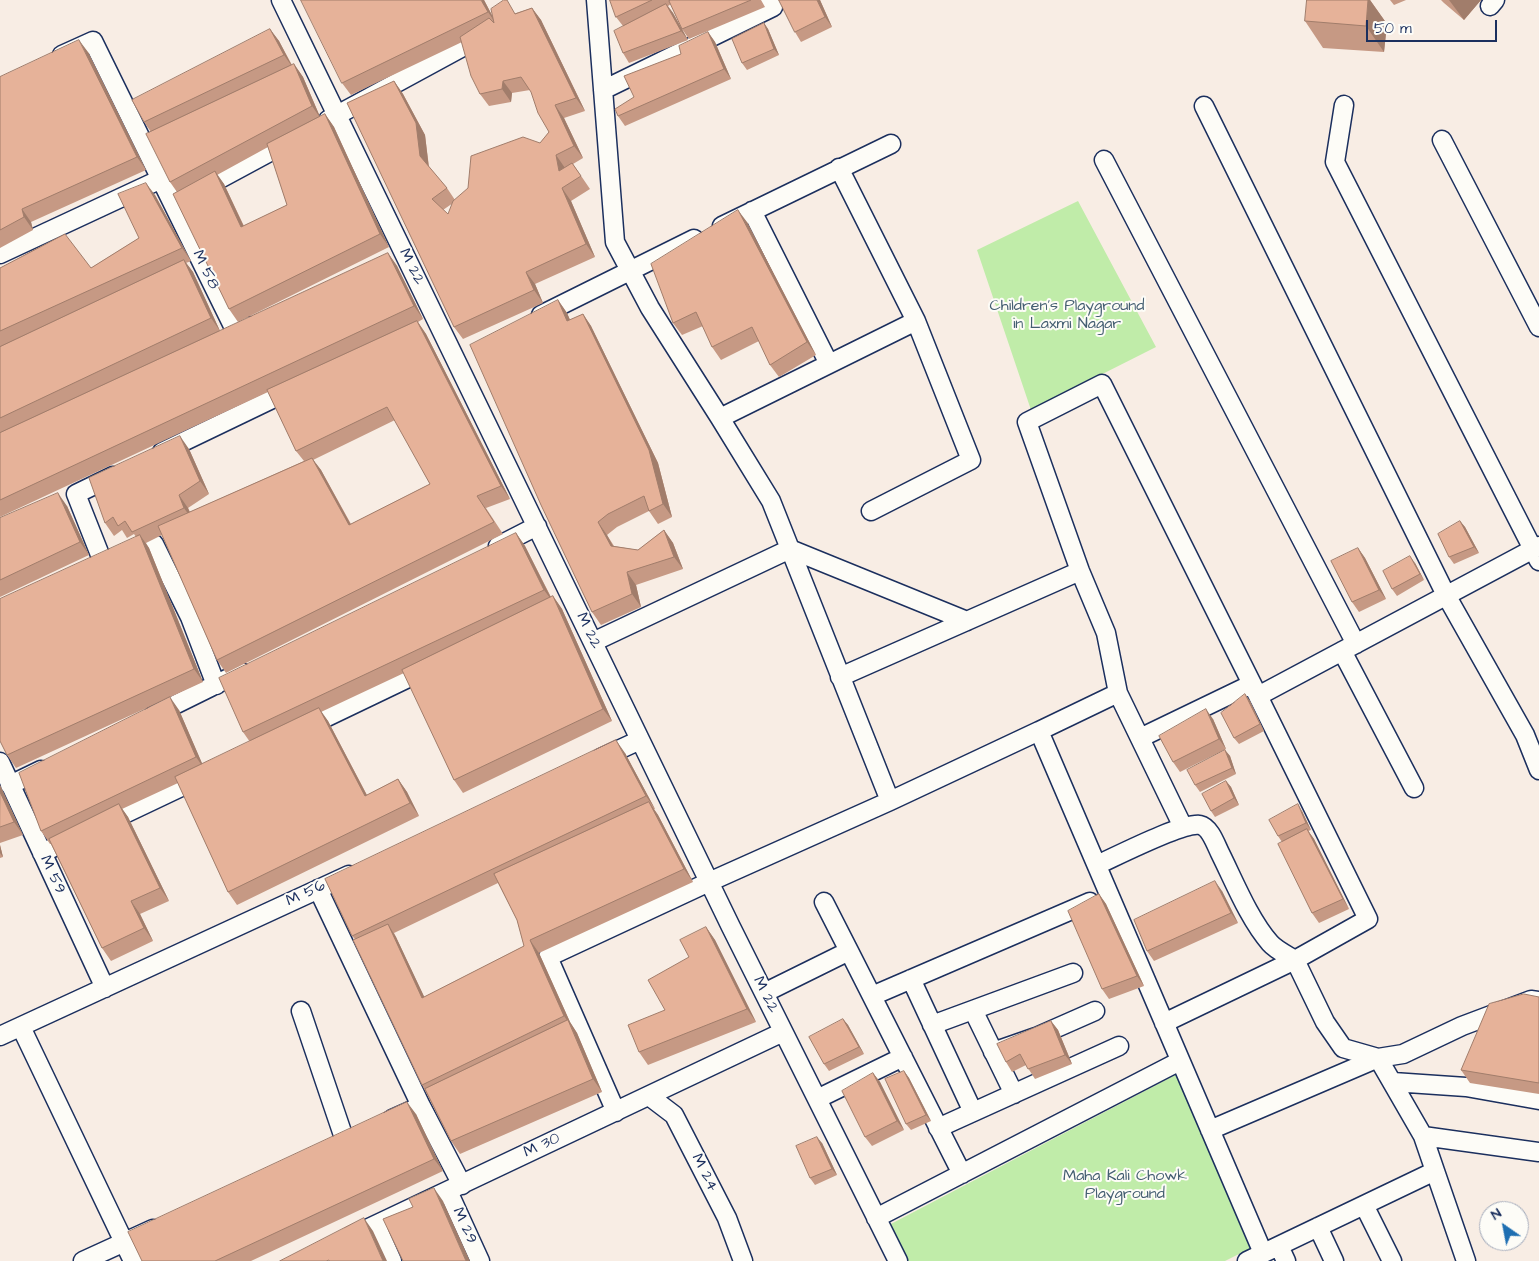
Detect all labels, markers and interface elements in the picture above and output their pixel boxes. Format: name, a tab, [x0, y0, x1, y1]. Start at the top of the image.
scale bar	[1369, 10, 1500, 42]
text: 50 m	[1374, 18, 1412, 39]
street label: M 22	[394, 246, 428, 288]
street label: M 58	[187, 247, 223, 293]
park label: Children's Playground in Laxmi Nagar	[990, 297, 1144, 335]
street label: M 22	[571, 610, 605, 652]
street label: M 59	[35, 853, 69, 897]
street label: M 56	[283, 877, 329, 911]
street label: M 22	[748, 974, 782, 1016]
street label: M 30	[521, 1129, 563, 1163]
street label: M 24	[686, 1151, 722, 1195]
park label: Maha Kali Chowk Playground	[1063, 1167, 1187, 1205]
north arrow	[1479, 1201, 1529, 1251]
text: N	[1487, 1203, 1506, 1225]
street label: M 29	[447, 1205, 481, 1247]

